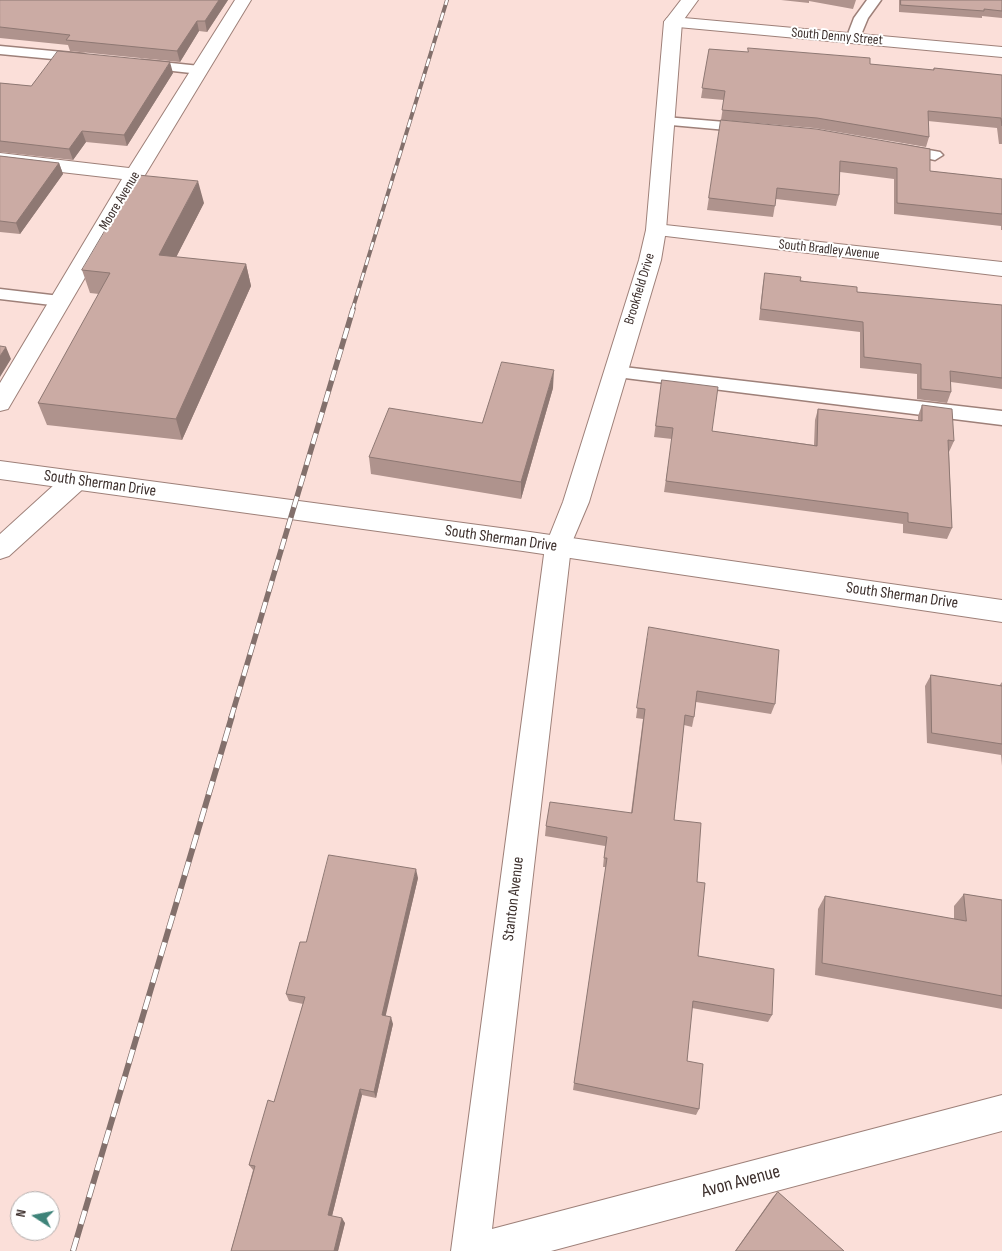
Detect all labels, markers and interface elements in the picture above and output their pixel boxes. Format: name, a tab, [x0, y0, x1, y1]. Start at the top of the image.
street label: South Denny Street	[791, 25, 883, 49]
street label: Moore Avenue	[96, 168, 144, 234]
street label: South Bradley Avenue	[778, 236, 880, 264]
street label: Brookfield Drive	[621, 251, 659, 327]
street label: South Sherman Drive	[43, 467, 157, 501]
street label: South Sherman Drive	[444, 522, 558, 556]
street label: South Sherman Drive	[845, 579, 959, 613]
street label: Stanton Avenue	[499, 856, 529, 942]
street label: Avon Avenue	[699, 1161, 783, 1203]
north arrow	[10, 1191, 60, 1241]
text: N	[12, 1208, 30, 1219]

